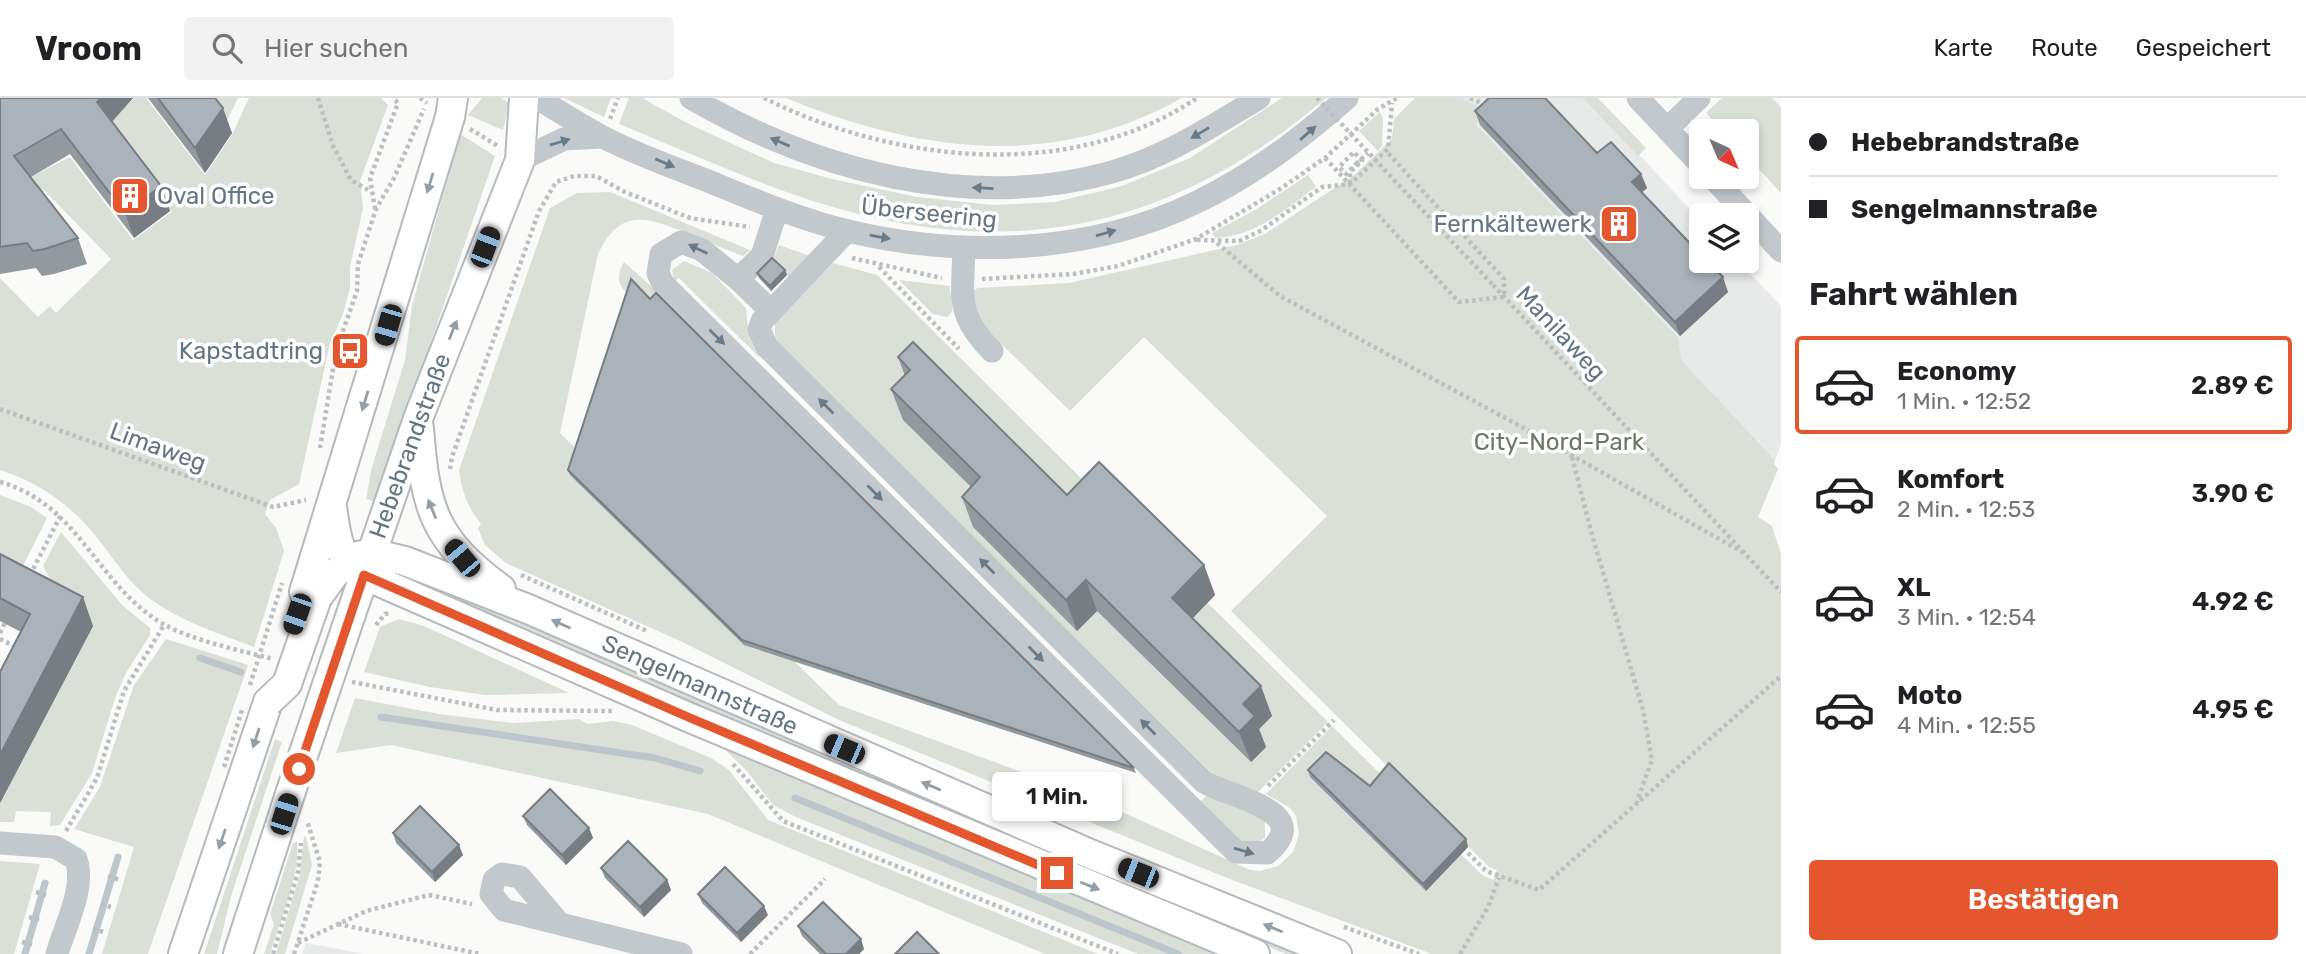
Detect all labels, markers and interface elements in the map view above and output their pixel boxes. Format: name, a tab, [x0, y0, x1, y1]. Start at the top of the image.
search box	[184, 17, 674, 80]
text: Vroom	[35, 29, 142, 68]
icon: search	[208, 29, 246, 67]
text: Hier suchen	[264, 33, 409, 64]
text: Karte	[1934, 34, 1993, 62]
text: Route	[2031, 34, 2098, 62]
text: Gespeichert	[2136, 34, 2271, 62]
north arrow	[1689, 119, 1759, 189]
map controls	[1689, 119, 1759, 273]
one-way arrow	[1299, 126, 1316, 141]
one-way arrow	[1191, 127, 1210, 140]
text: Hebebrandstraße	[1851, 127, 2080, 158]
one-way arrow	[549, 136, 570, 146]
one-way arrow	[770, 136, 790, 148]
one-way arrow	[655, 158, 676, 169]
one-way arrow	[425, 172, 435, 193]
building icon: Oval Office	[109, 175, 151, 217]
place label: Oval Office	[157, 182, 275, 210]
one-way arrow	[972, 182, 994, 193]
street label: Überseering	[860, 192, 998, 234]
text: Sengelmannstraße	[1851, 194, 2098, 225]
building icon: Fernkältewerk	[1598, 203, 1640, 245]
button: layers	[1689, 203, 1759, 273]
place label: Fernkältewerk	[1434, 210, 1593, 238]
car	[468, 224, 503, 270]
one-way arrow	[1095, 227, 1116, 237]
one-way arrow	[869, 232, 891, 243]
one-way arrow	[688, 244, 708, 255]
text: Fahrt wählen	[1809, 275, 2018, 313]
street label: Manilaweg	[1510, 280, 1612, 386]
car	[373, 302, 404, 348]
one-way arrow	[447, 319, 458, 340]
one-way arrow	[708, 328, 725, 345]
bus stop icon: Kapstadtring	[329, 330, 371, 372]
place label: Kapstadtring	[179, 337, 323, 365]
street label: Hebebrandstraße	[364, 350, 456, 542]
icon: car	[1813, 354, 1876, 417]
text: Economy	[1897, 356, 2016, 387]
text: 2.89 €	[2191, 370, 2274, 401]
text: 1 Min. · 12:52	[1897, 387, 2031, 415]
one-way arrow	[359, 390, 370, 411]
one-way arrow	[818, 398, 835, 414]
street label: Limaweg	[106, 417, 210, 477]
park label: City-Nord-Park	[1474, 428, 1645, 456]
icon: car	[1813, 462, 1876, 525]
text: Komfort	[1897, 464, 2004, 495]
text: 3.90 €	[2192, 478, 2274, 509]
one-way arrow	[867, 485, 883, 501]
text: 2 Min. · 12:53	[1897, 495, 2035, 523]
one-way arrow	[426, 499, 437, 520]
car	[441, 535, 484, 581]
one-way arrow	[979, 558, 996, 575]
icon: car	[1813, 570, 1876, 633]
text: XL	[1897, 572, 1930, 603]
text: 4.92 €	[2192, 586, 2274, 617]
car	[281, 591, 314, 637]
text: 3 Min. · 12:54	[1897, 603, 2036, 631]
one-way arrow	[551, 618, 571, 630]
street label: Sengelmannstraße	[598, 629, 802, 741]
one-way arrow	[1028, 645, 1045, 662]
icon: car	[1813, 678, 1876, 741]
text: Moto	[1897, 680, 1962, 711]
text: 4.95 €	[2192, 694, 2274, 725]
text: 4 Min. · 12:55	[1897, 711, 2036, 739]
one-way arrow	[1140, 718, 1157, 735]
one-way arrow	[250, 728, 261, 749]
car	[821, 731, 868, 767]
route start	[283, 753, 315, 785]
callout: 1 Min.	[992, 772, 1122, 820]
one-way arrow	[921, 780, 941, 792]
text: 1 Min.	[1026, 782, 1088, 810]
car	[268, 791, 301, 837]
one-way arrow	[216, 828, 227, 849]
one-way arrow	[1234, 847, 1255, 857]
car	[1115, 855, 1162, 891]
route end	[1041, 857, 1073, 889]
button: Bestätigen	[1809, 860, 2278, 940]
one-way arrow	[1079, 881, 1100, 892]
one-way arrow	[1263, 923, 1284, 934]

